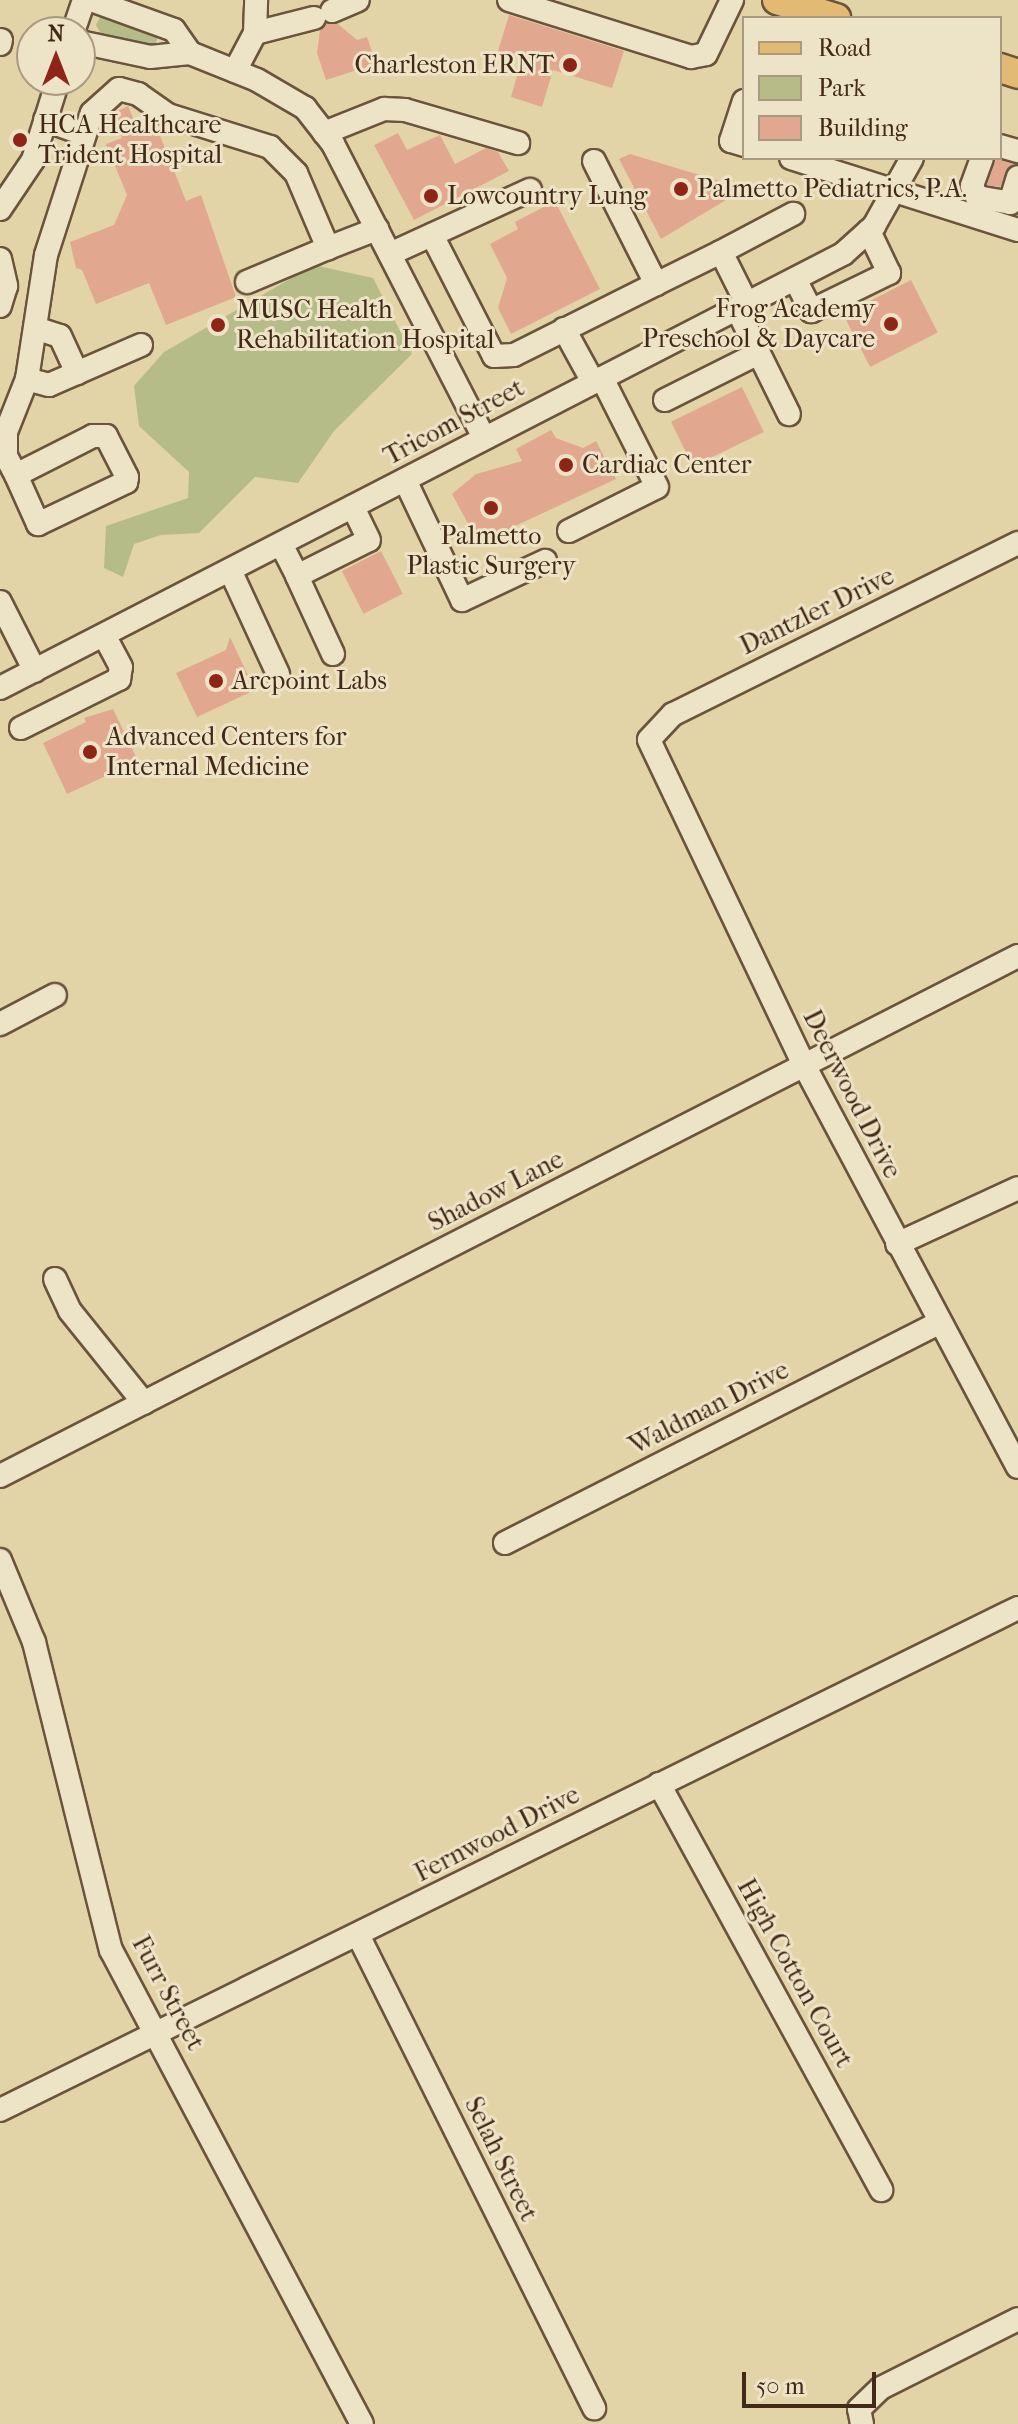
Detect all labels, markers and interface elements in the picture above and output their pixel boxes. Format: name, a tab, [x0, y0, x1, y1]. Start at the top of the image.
north arrow	[16, 16, 96, 96]
legend	[742, 16, 1002, 160]
text: N	[48, 21, 64, 47]
text: Road	[818, 34, 871, 62]
place label: Charleston ERNT	[355, 49, 554, 81]
marker: Charleston ERNT	[561, 56, 579, 74]
text: Park	[818, 74, 866, 102]
place label: HCA Healthcare Trident Hospital	[38, 109, 222, 170]
text: Building	[818, 114, 908, 142]
marker: HCA Healthcare Trident Hospital	[9, 129, 31, 151]
place label: Palmetto Pediatrics, P.A.	[697, 173, 967, 205]
place label: Lowcountry Lung	[447, 180, 647, 212]
marker: Palmetto Pediatrics, P.A.	[672, 180, 690, 198]
marker: Lowcountry Lung	[422, 187, 440, 205]
place label: Frog Academy Preschool & Daycare	[642, 293, 875, 354]
place label: MUSC Health Rehabilitation Hospital	[236, 294, 495, 356]
marker: MUSC Health Rehabilitation Hospital	[207, 314, 229, 336]
marker: Frog Academy Preschool & Daycare	[882, 315, 900, 333]
street label: Tricom Street	[378, 372, 530, 472]
place label: Cardiac Center	[582, 449, 752, 481]
marker: Cardiac Center	[557, 456, 575, 474]
marker: Palmetto Plastic Surgery	[482, 499, 500, 517]
place label: Palmetto Plastic Surgery	[407, 520, 575, 582]
street label: Dantzler Drive	[735, 560, 899, 662]
place label: Arcpoint Labs	[232, 665, 387, 697]
marker: Arcpoint Labs	[207, 672, 225, 690]
place label: Advanced Centers for Internal Medicine	[106, 721, 346, 782]
marker: Advanced Centers for Internal Medicine	[81, 743, 99, 761]
street label: Deerwood Drive	[796, 1004, 908, 1184]
street label: Shadow Lane	[423, 1144, 569, 1238]
street label: Waldman Drive	[624, 1354, 794, 1462]
street label: Fernwood Drive	[409, 1779, 585, 1889]
street label: High Cotton Court	[730, 1873, 860, 2073]
street label: Furr Street	[125, 1931, 211, 2055]
street label: Selah Street	[458, 2092, 544, 2226]
scale bar	[746, 2356, 880, 2406]
text: 50 m	[756, 2372, 805, 2400]

